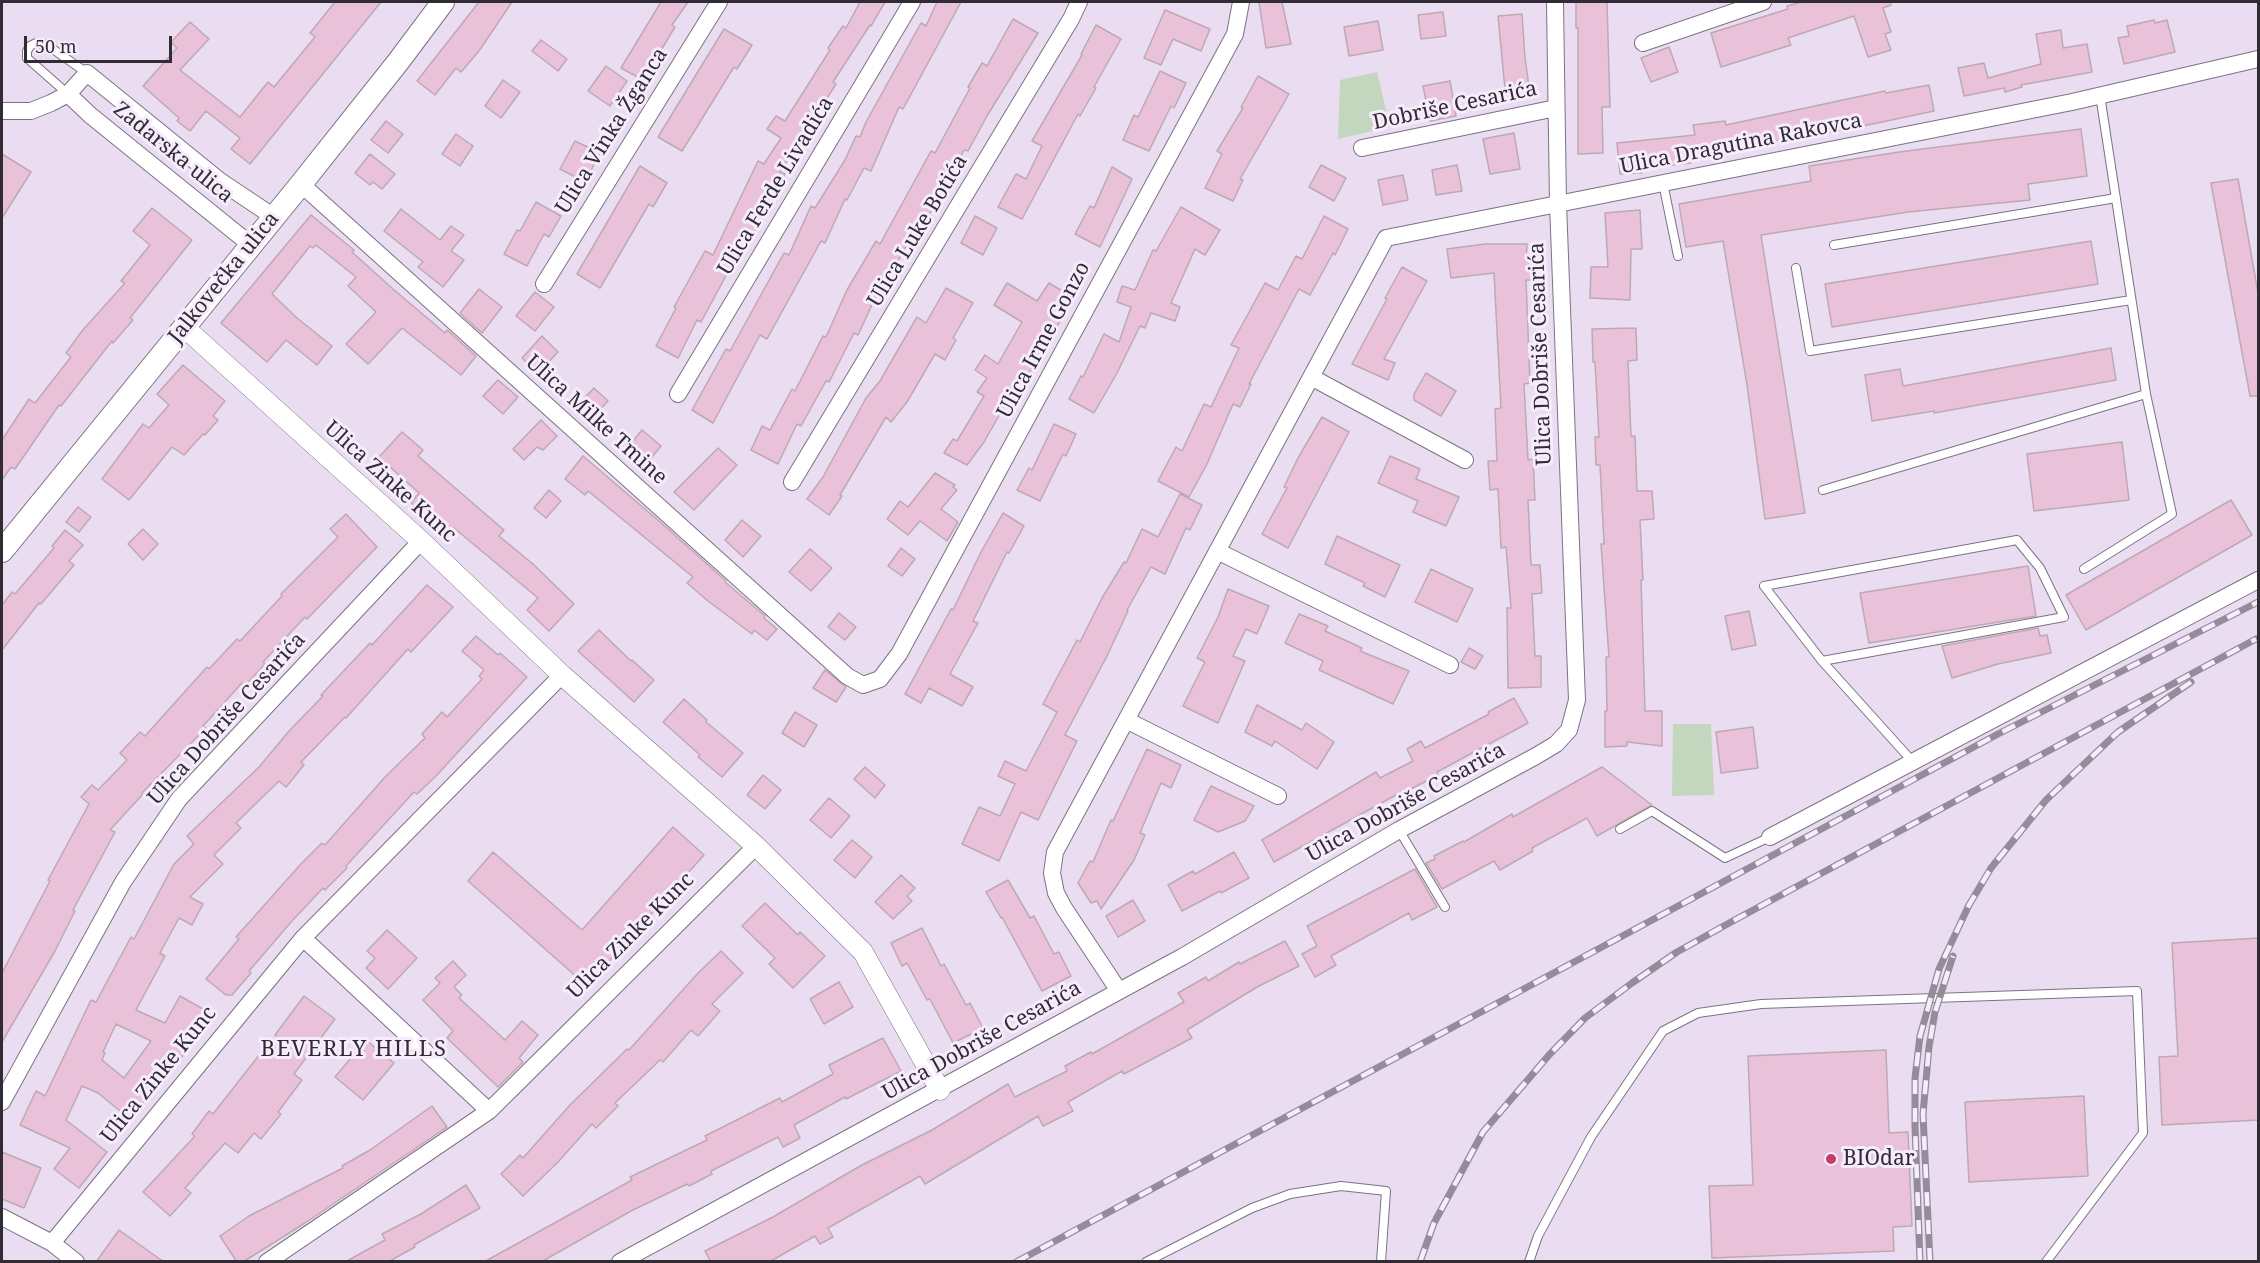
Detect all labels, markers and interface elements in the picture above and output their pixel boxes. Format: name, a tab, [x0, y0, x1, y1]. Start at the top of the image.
scale bar	[27, 24, 176, 62]
text: 50 m	[35, 34, 77, 58]
street label: Ulica Vinka Žganca	[551, 43, 673, 219]
street label: Dobriše Cesarića	[1371, 76, 1539, 136]
street label: Ulica Ferde Livadića	[713, 92, 839, 280]
street label: Zadarska ulica	[108, 97, 238, 209]
street label: Ulica Dragutina Rakovca	[1618, 108, 1864, 180]
street label: Ulica Luke Botića	[863, 150, 973, 312]
street label: Jalkovečka ulica	[163, 207, 285, 349]
street label: Ulica Dobriše Cesarića	[1525, 242, 1557, 466]
street label: Ulica Irme Gonzo	[992, 257, 1096, 423]
street label: Ulica Milke Tmine	[520, 350, 672, 490]
street label: Ulica Zinke Kunc	[319, 416, 461, 548]
street label: Ulica Dobriše Cesarića	[143, 628, 311, 810]
street label: Ulica Dobriše Cesarića	[1302, 738, 1510, 868]
street label: Ulica Zinke Kunc	[562, 867, 700, 1005]
street label: Ulica Dobriše Cesarića	[878, 976, 1086, 1106]
street label: Ulica Zinke Kunc	[96, 1002, 222, 1148]
district label: BEVERLY HILLS	[261, 1037, 447, 1063]
place label: BIOdar	[1843, 1146, 1915, 1172]
marker: BIOdar	[1824, 1152, 1838, 1166]

